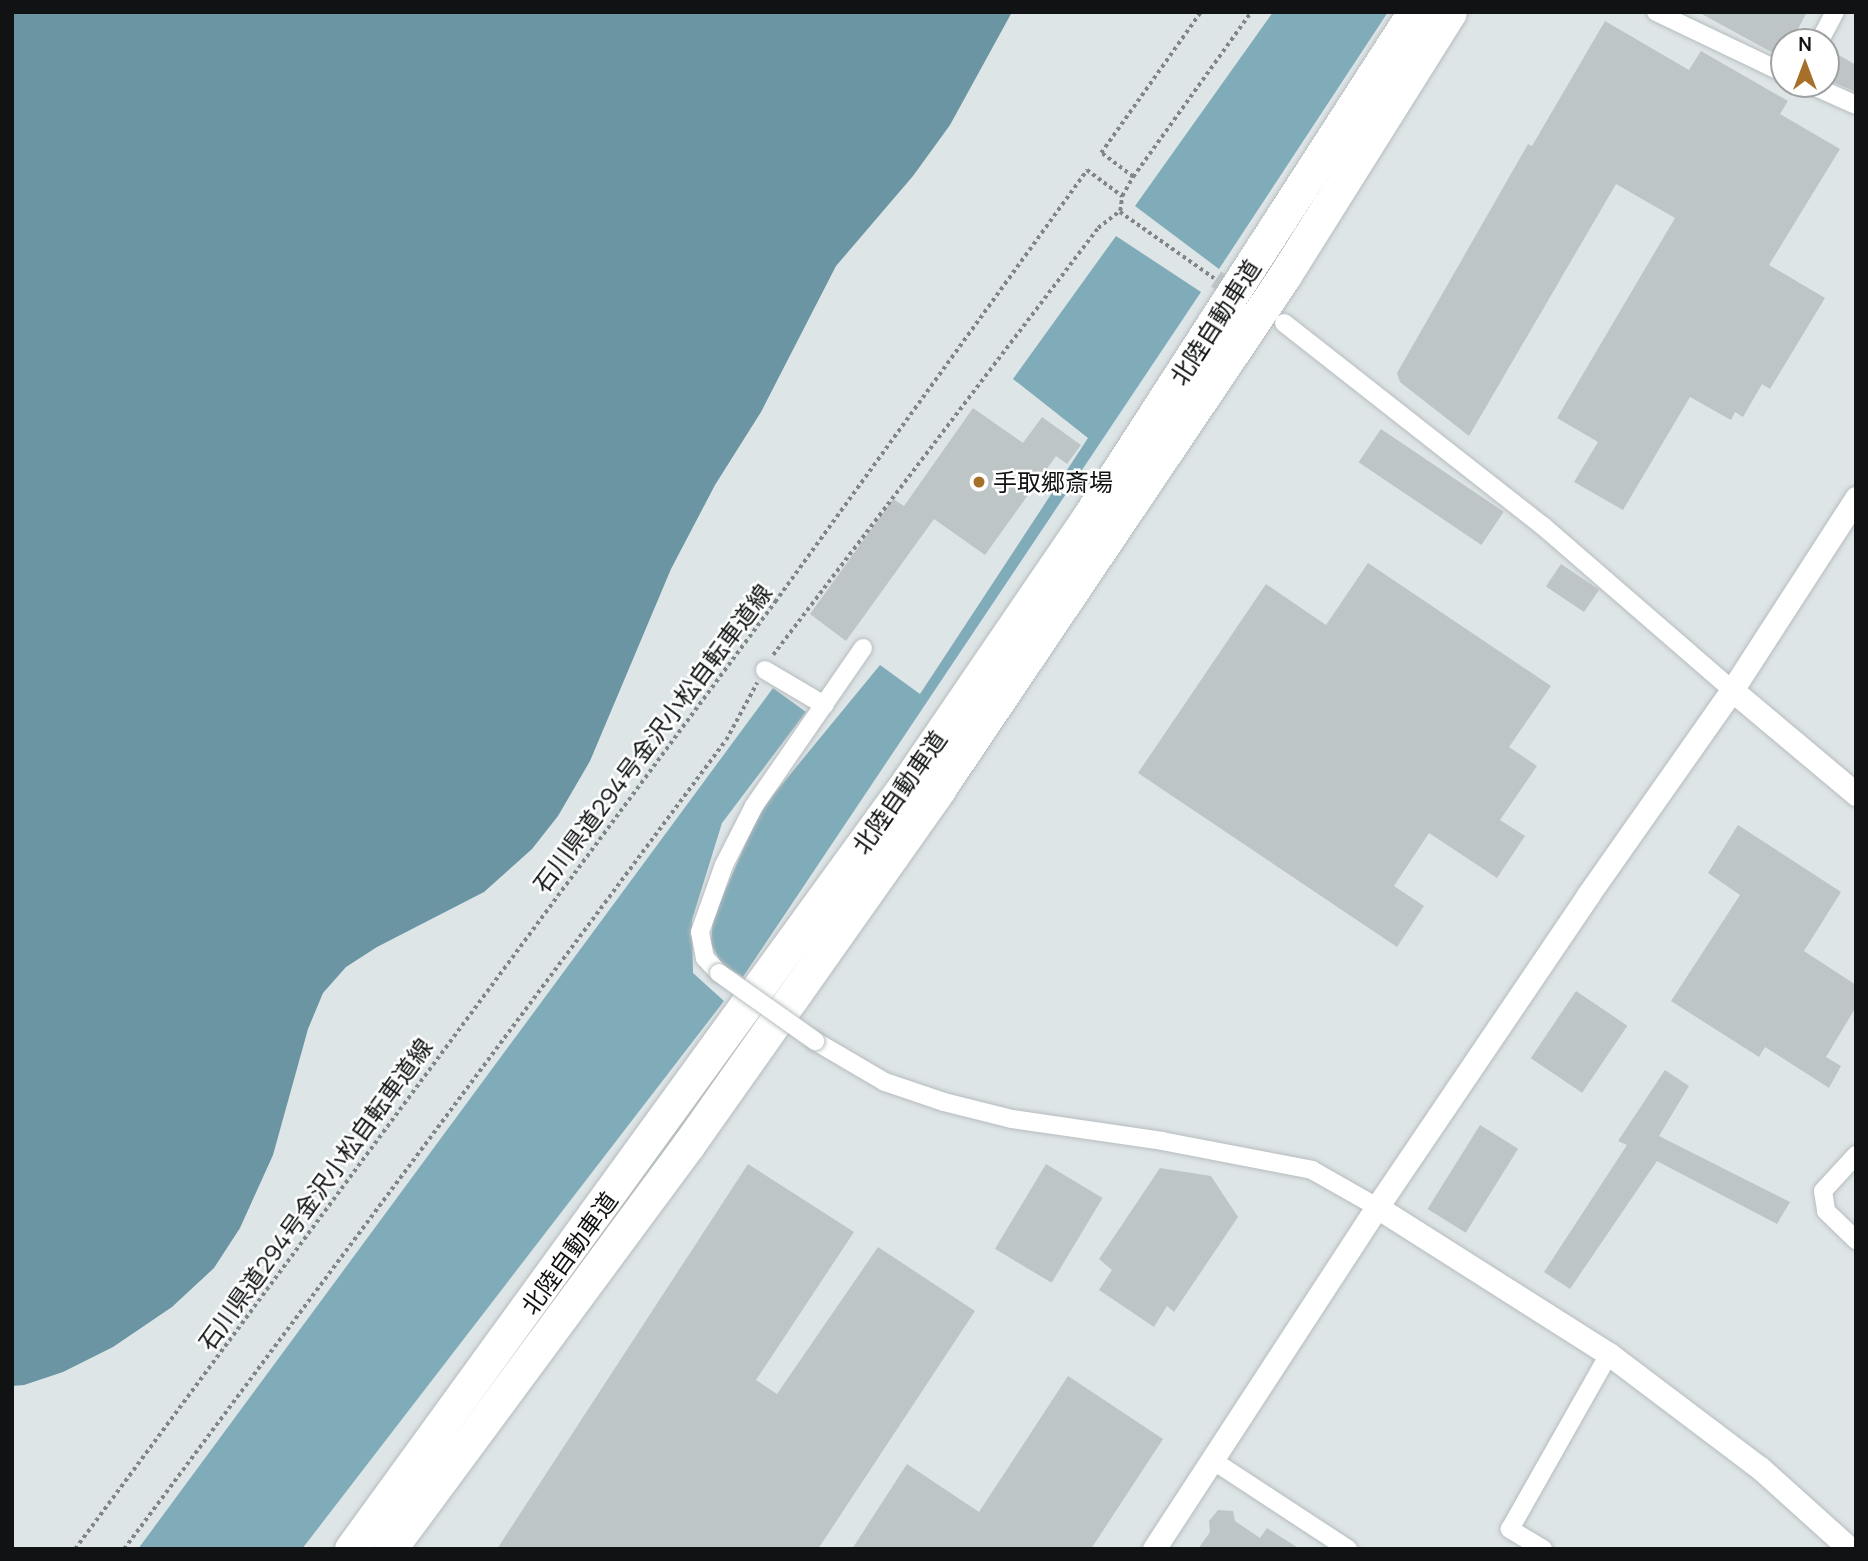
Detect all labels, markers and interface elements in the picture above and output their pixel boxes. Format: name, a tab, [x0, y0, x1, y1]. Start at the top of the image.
north arrow	[1770, 28, 1840, 98]
text: N	[1798, 31, 1812, 57]
street label: 北陸自動車道	[1164, 254, 1266, 390]
place label: 手取郷斎場	[993, 468, 1113, 496]
marker: 手取郷斎場	[971, 474, 987, 490]
street label: 石川県道294号金沢小松自転車道線	[527, 578, 777, 898]
street label: 北陸自動車道	[846, 725, 952, 859]
street label: 石川県道294号金沢小松自転車道線	[192, 1032, 438, 1356]
street label: 北陸自動車道	[515, 1186, 623, 1320]

